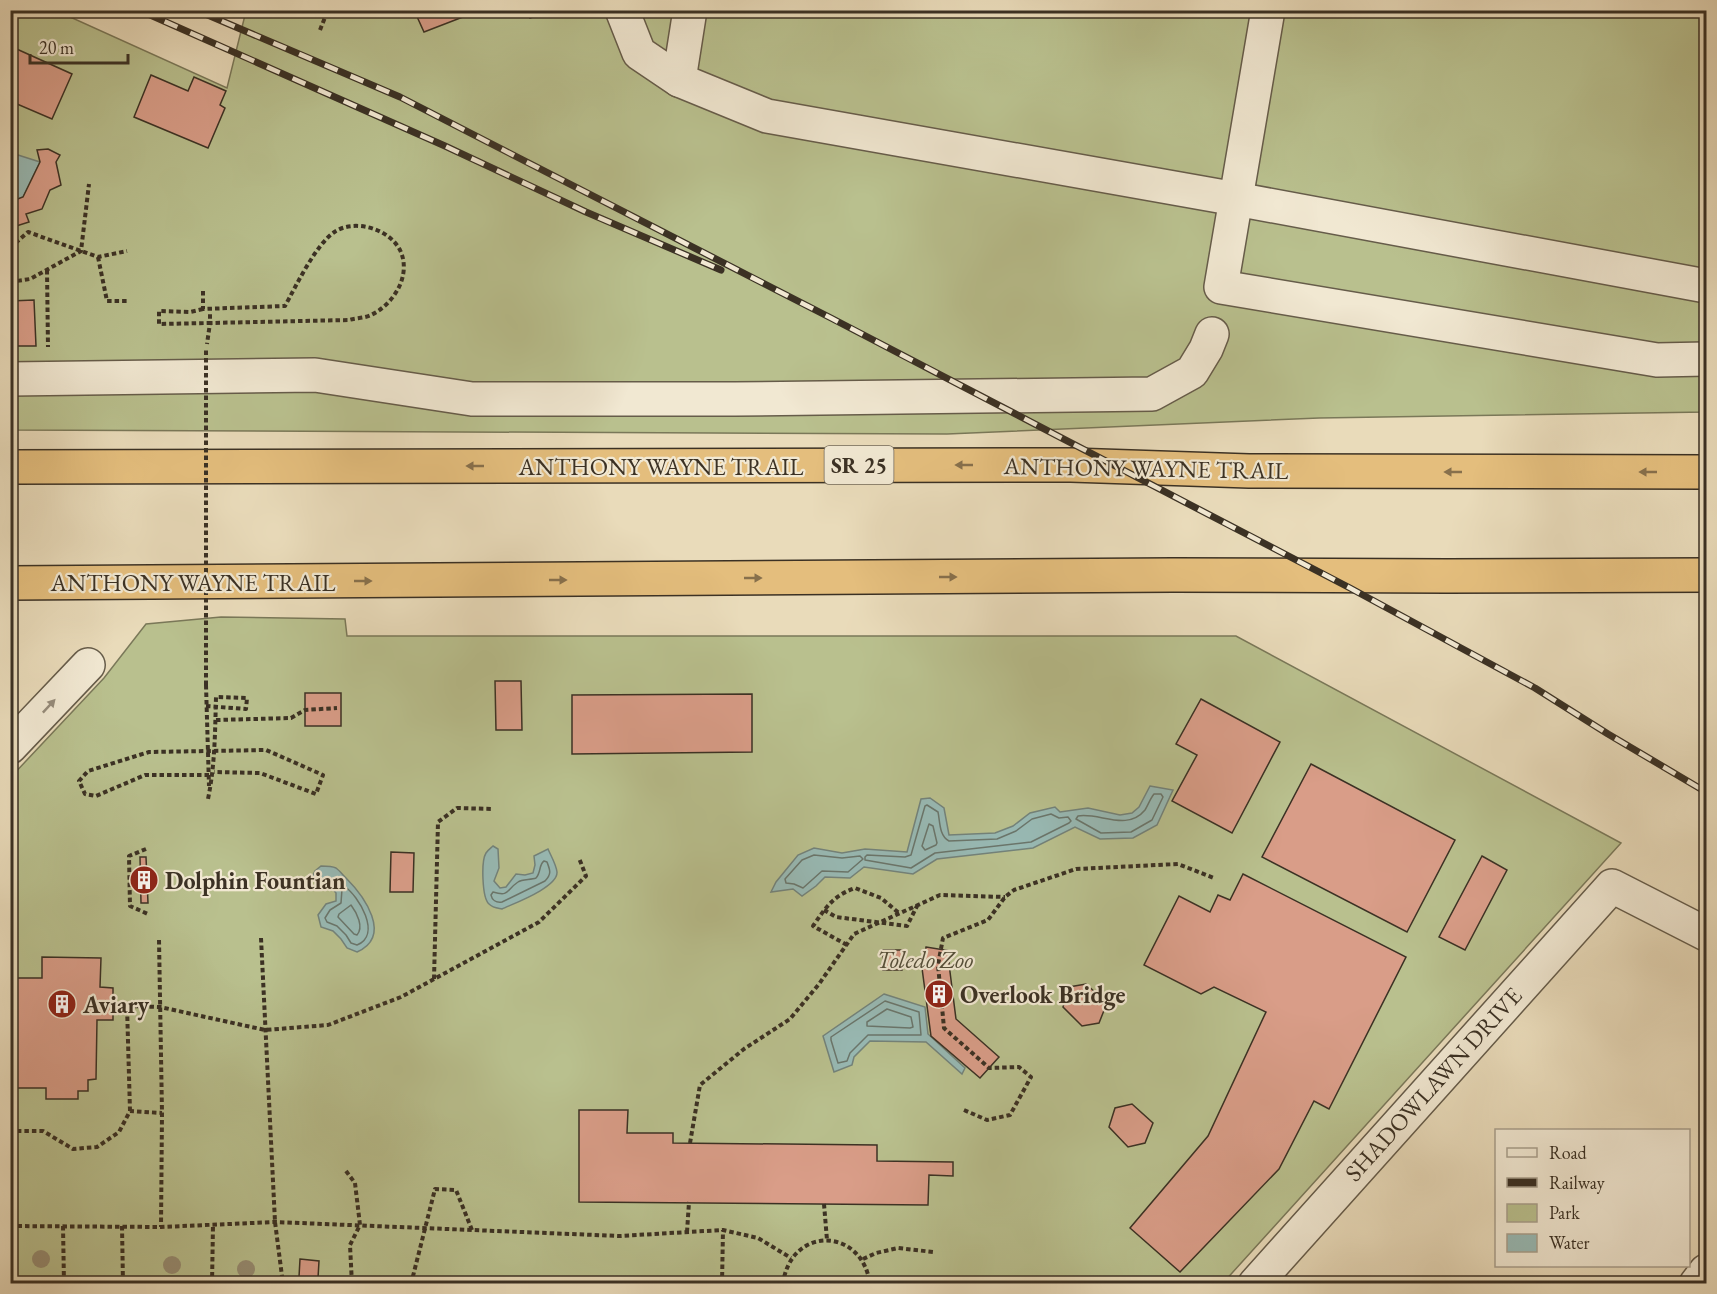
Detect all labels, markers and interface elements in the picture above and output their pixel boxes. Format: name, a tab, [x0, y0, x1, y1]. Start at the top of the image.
scale bar	[30, 27, 128, 65]
text: 20 m	[39, 36, 74, 59]
road number: SR 25	[824, 446, 894, 484]
street label: ANTHONY WAYNE TRAIL	[1002, 450, 1289, 486]
street label: ANTHONY WAYNE TRAIL	[518, 451, 803, 482]
one-way arrow	[955, 460, 974, 470]
one-way arrow	[466, 461, 485, 471]
one-way arrow	[1444, 467, 1463, 477]
one-way arrow	[1639, 467, 1658, 477]
street label: ANTHONY WAYNE TRAIL	[50, 567, 335, 598]
one-way arrow	[938, 572, 957, 582]
one-way arrow	[743, 573, 762, 583]
one-way arrow	[548, 575, 567, 584]
one-way arrow	[353, 576, 372, 586]
one-way arrow	[42, 699, 56, 714]
building icon: Dolphin Fountian	[128, 864, 160, 896]
place label: Dolphin Fountian	[165, 865, 346, 896]
park label: Toledo Zoo	[877, 944, 973, 975]
building icon: Overlook Bridge	[923, 978, 955, 1010]
place label: Overlook Bridge	[960, 979, 1126, 1011]
street label: SHADOWLAWN DRIVE	[1338, 980, 1528, 1188]
building icon: Aviary	[46, 988, 78, 1020]
place label: Aviary	[82, 989, 150, 1021]
legend	[1495, 1129, 1690, 1267]
text: Road	[1549, 1141, 1588, 1164]
text: Railway	[1549, 1171, 1605, 1194]
text: Park	[1549, 1201, 1580, 1224]
text: Water	[1549, 1231, 1590, 1254]

